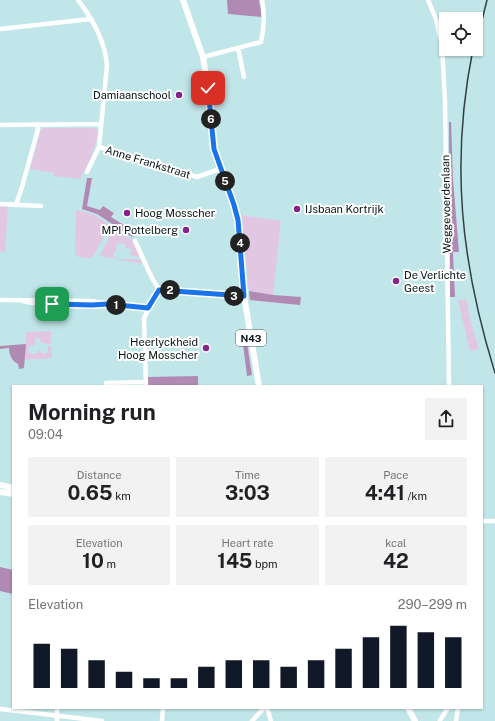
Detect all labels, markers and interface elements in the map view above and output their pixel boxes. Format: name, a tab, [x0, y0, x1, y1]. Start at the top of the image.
map controls	[439, 12, 483, 56]
button: locate	[439, 12, 483, 56]
pin	[191, 71, 225, 105]
icon: check	[197, 77, 219, 99]
place label: Damiaanschool	[93, 89, 171, 101]
marker: Damiaanschool	[174, 90, 184, 100]
pin: 6	[201, 109, 221, 129]
text: 6	[207, 113, 215, 125]
street label: Anne Frankstraat	[104, 143, 192, 181]
street label: Weggevoerdenlaan	[439, 155, 453, 253]
pin: 5	[215, 171, 235, 191]
text: 5	[221, 175, 229, 187]
place label: IJsbaan Kortrijk	[305, 203, 384, 215]
marker: IJsbaan Kortrijk	[292, 204, 302, 214]
place label: Hoog Mosscher	[135, 207, 215, 219]
marker: Hoog Mosscher	[122, 208, 132, 218]
place label: MPI Pottelberg	[101, 224, 178, 236]
marker: MPI Pottelberg	[181, 225, 191, 235]
pin: 4	[230, 233, 250, 253]
text: 4	[236, 237, 244, 249]
place label: De Verlichte Geest	[404, 269, 466, 294]
marker: De Verlichte Geest	[391, 276, 401, 286]
pin: 2	[160, 280, 180, 300]
text: 2	[167, 284, 174, 296]
pin: 3	[224, 286, 244, 306]
pin	[35, 287, 69, 321]
text: 3	[230, 290, 238, 302]
icon: arrive	[41, 293, 63, 315]
pin: 1	[106, 295, 126, 315]
text: 1	[114, 299, 118, 311]
road number: N43	[236, 330, 266, 346]
place label: Heerlyckheid Hoog Mosscher	[118, 336, 198, 361]
marker: Heerlyckheid Hoog Mosscher	[201, 343, 211, 353]
button: share	[425, 398, 467, 440]
text: Morning run	[28, 399, 156, 425]
text: 09:04	[28, 427, 63, 442]
text: Distance	[77, 469, 121, 481]
text: Time	[235, 469, 260, 481]
text: Pace	[383, 469, 408, 481]
text: 0.65	[67, 481, 112, 505]
text: 3:03	[225, 481, 270, 505]
text: 4:41	[365, 481, 405, 505]
text: km	[112, 490, 131, 502]
text: /km	[405, 490, 427, 502]
text: Elevation	[76, 537, 123, 549]
text: Heart rate	[221, 537, 273, 549]
text: kcal	[385, 537, 406, 549]
text: 10	[82, 549, 104, 573]
text: 145	[217, 549, 252, 573]
text: 42	[383, 549, 409, 573]
text: m	[104, 558, 116, 570]
text: bpm	[252, 558, 278, 570]
text: Elevation	[28, 597, 83, 612]
text: 290–299 m	[398, 597, 467, 612]

